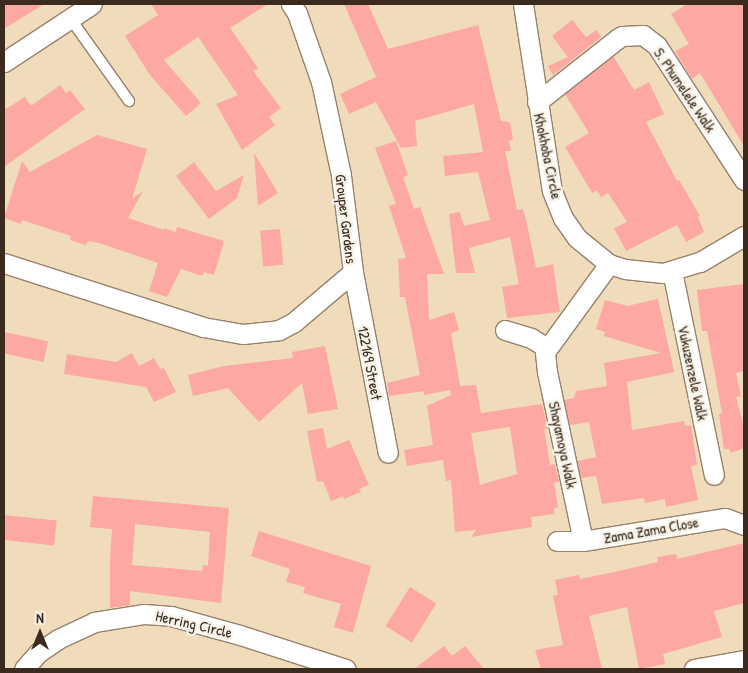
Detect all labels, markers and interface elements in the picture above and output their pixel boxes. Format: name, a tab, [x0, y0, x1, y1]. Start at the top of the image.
street label: S. Phumelele Walk	[650, 44, 720, 136]
street label: Khokhoba Circle	[530, 111, 566, 201]
street label: Grouper Gardens	[332, 173, 360, 265]
street label: Vukuzenzele Walk	[674, 324, 712, 422]
street label: 122169 Street	[354, 325, 386, 401]
street label: Shayamoya Walk	[545, 400, 581, 490]
street label: Zama Zama Close	[602, 513, 700, 547]
street label: Herring Circle	[154, 606, 234, 642]
north arrow	[15, 608, 65, 658]
text: N	[36, 608, 44, 627]

